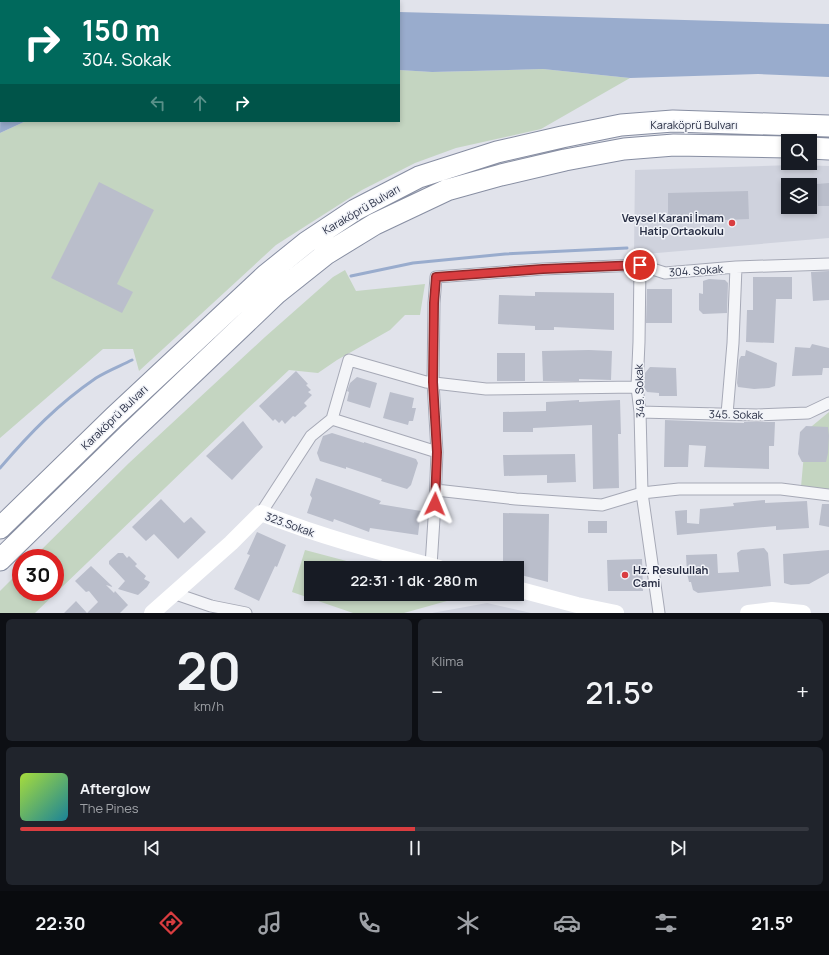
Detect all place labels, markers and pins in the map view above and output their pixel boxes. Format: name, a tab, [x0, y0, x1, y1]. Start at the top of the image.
place label: Veysel Karani İmam Hatip Ortaokulu	[622, 210, 724, 238]
marker: Veysel Karani İmam Hatip Ortaokulu	[727, 218, 737, 228]
pin	[623, 248, 657, 282]
place label: Hz. Resulullah Cami	[633, 562, 709, 590]
marker: Hz. Resulullah Cami	[620, 570, 630, 580]

